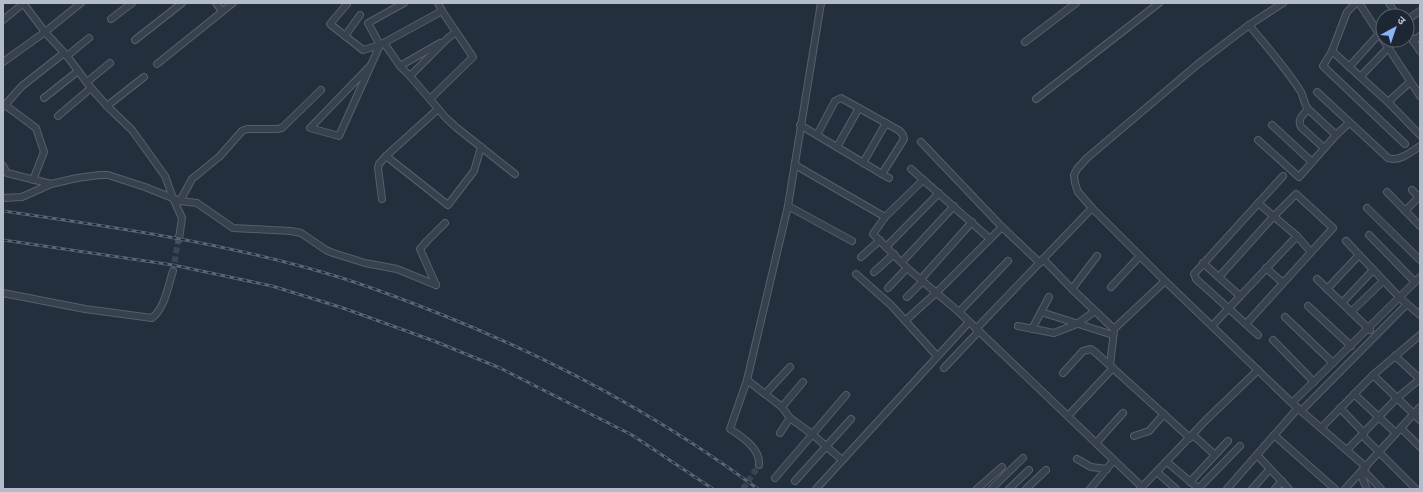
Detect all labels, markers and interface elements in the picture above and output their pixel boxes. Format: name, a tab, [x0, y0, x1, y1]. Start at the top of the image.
north arrow	[1375, 8, 1415, 48]
text: उ	[1394, 14, 1408, 28]

